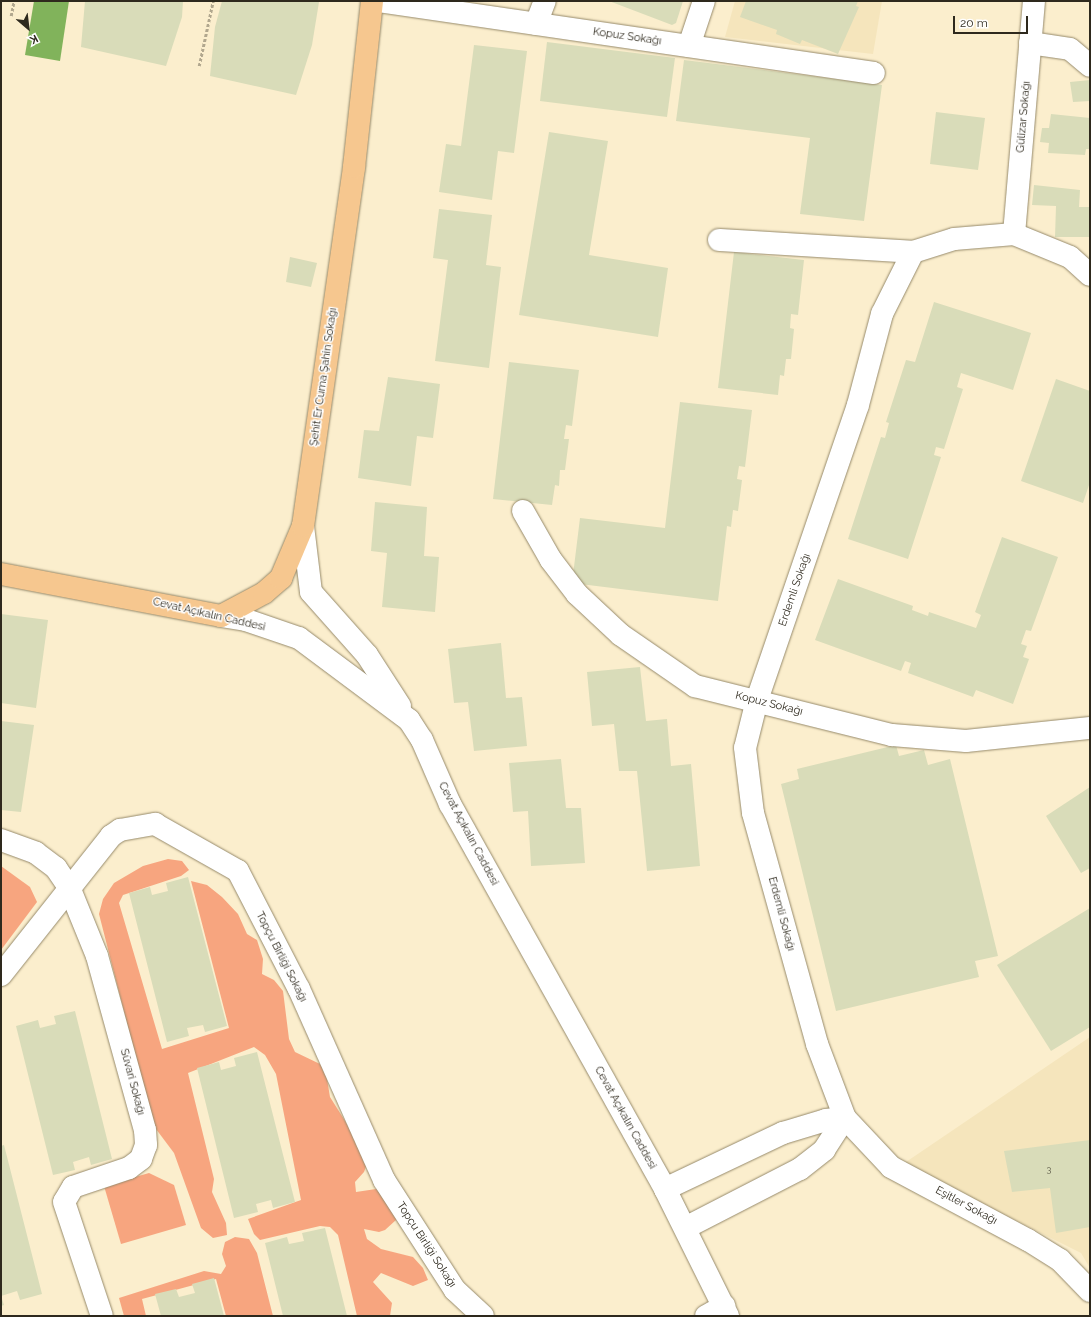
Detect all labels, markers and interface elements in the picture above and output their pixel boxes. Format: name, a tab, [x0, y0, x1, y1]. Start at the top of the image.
north arrow	[8, 8, 48, 48]
scale bar	[955, 8, 1030, 34]
text: 20 m	[960, 16, 988, 30]
street label: Kopuz Sokağı	[592, 26, 662, 48]
text: K	[28, 32, 40, 46]
street label: Gülizar Sokağı	[1014, 81, 1034, 153]
street label: Şehit Er Cuma Şahin Sokağı	[308, 307, 340, 447]
street label: Erdemli Sokağı	[776, 552, 814, 628]
street label: Cevat Açıkalın Caddesi	[151, 596, 267, 634]
street label: Kopuz Sokağı	[734, 689, 804, 719]
street label: Cevat Açıkalın Caddesi	[435, 780, 501, 888]
street label: Erdemli Sokağı	[765, 876, 797, 952]
street label: Topçu Birliği Sokağı	[253, 910, 309, 1004]
street label: Süvari Sokağı	[117, 1047, 147, 1117]
street label: Cevat Açıkalın Caddesi	[591, 1064, 659, 1172]
house number: 3	[1047, 1164, 1051, 1174]
street label: Eşitler Sokağı	[933, 1184, 999, 1228]
street label: Topçu Birliği Sokağı	[393, 1200, 459, 1290]

